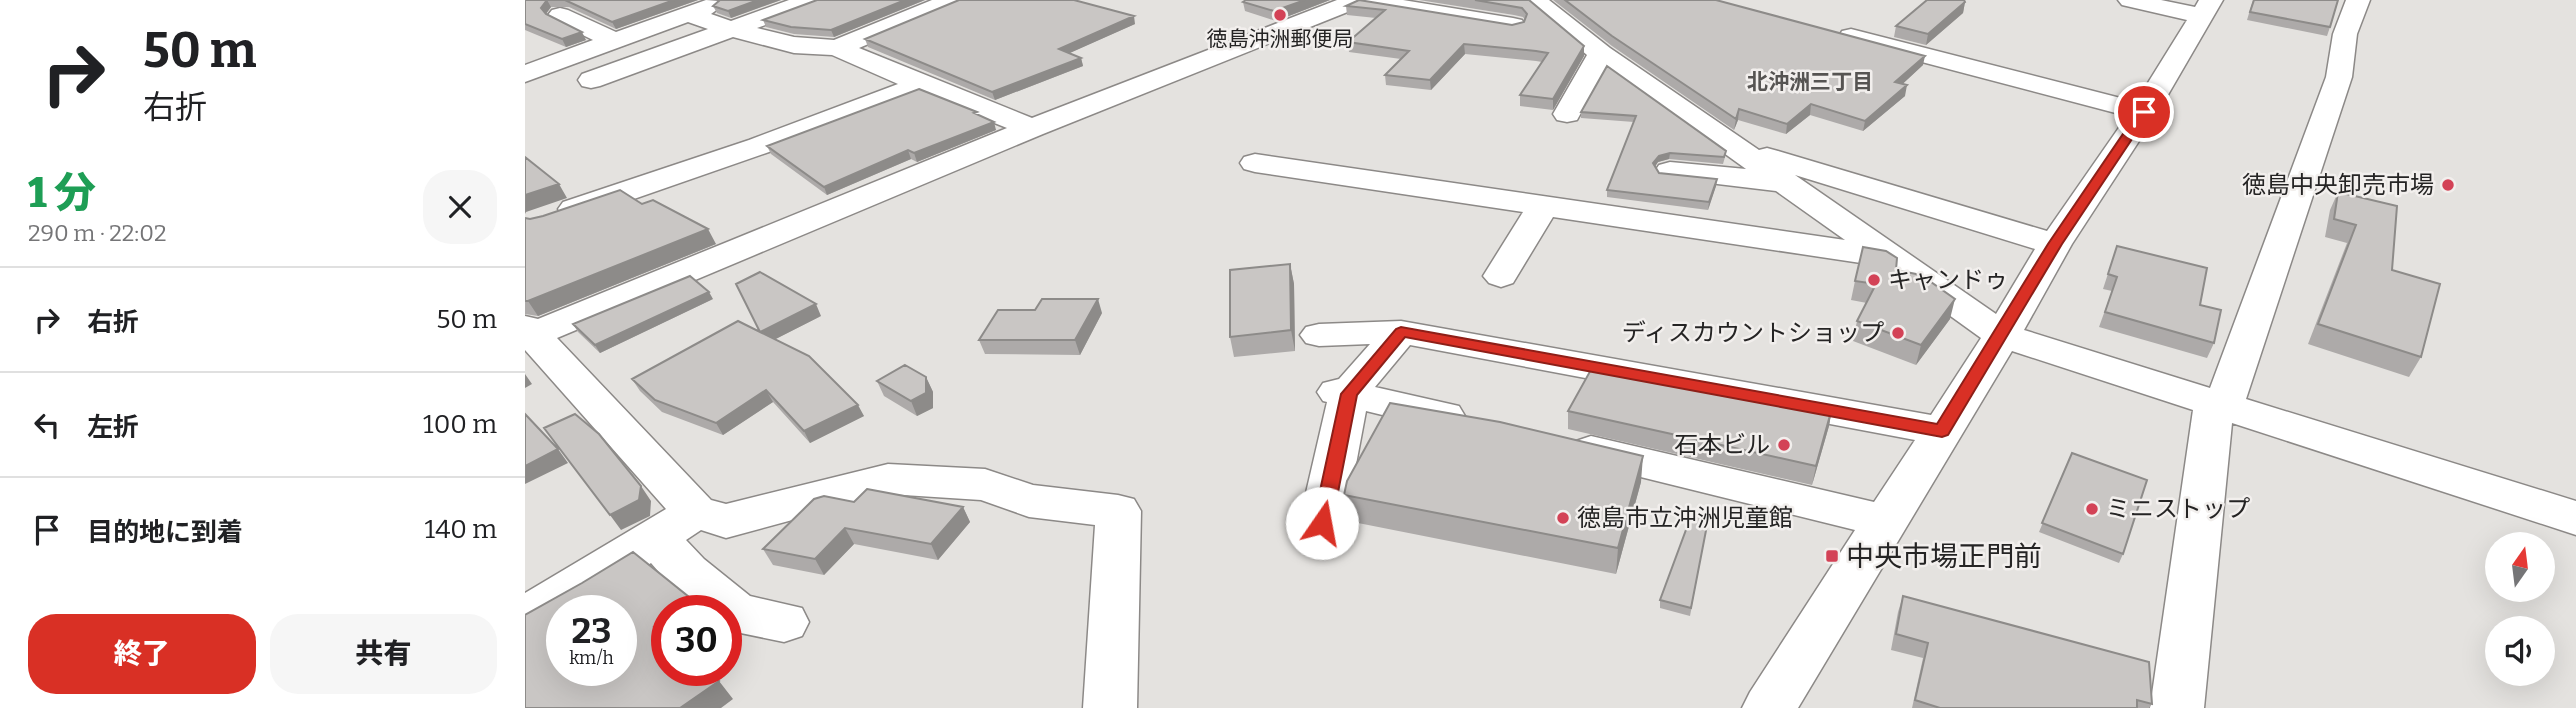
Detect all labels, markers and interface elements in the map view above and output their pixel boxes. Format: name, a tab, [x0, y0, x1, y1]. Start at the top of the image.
marker: 徳島沖洲郵便局	[1272, 7, 1288, 23]
text: 50 m	[143, 21, 256, 80]
place label: 徳島沖洲郵便局	[1207, 26, 1354, 52]
icon: right	[28, 28, 119, 119]
district label: 北沖洲三丁目	[1747, 69, 1873, 95]
pin	[2114, 82, 2174, 142]
text: 右折	[143, 88, 207, 126]
icon: arrive	[2125, 93, 2163, 131]
text: 1 分	[28, 168, 96, 218]
button: close	[423, 170, 497, 244]
place label: 徳島中央卸売市場	[2242, 171, 2434, 199]
marker: 徳島中央卸売市場	[2440, 177, 2456, 193]
text: 290 m · 22:02	[28, 219, 166, 247]
place label: キャンドゥ	[1888, 266, 2008, 294]
marker: キャンドゥ	[1866, 272, 1882, 288]
icon: right	[28, 301, 66, 339]
text: 50 m	[436, 304, 497, 335]
text: 右折	[87, 307, 139, 338]
place label: ディスカウントショップ	[1622, 319, 1884, 347]
marker: ディスカウントショップ	[1890, 325, 1906, 341]
icon: left	[28, 406, 66, 444]
text: 100 m	[423, 409, 497, 440]
text: 左折	[87, 412, 139, 443]
place label: 石本ビル	[1674, 431, 1770, 459]
marker: 石本ビル	[1776, 437, 1792, 453]
position arrow	[1285, 486, 1359, 560]
place label: ミニストップ	[2106, 495, 2250, 523]
marker: ミニストップ	[2084, 501, 2100, 517]
place label: 徳島市立沖洲児童館	[1577, 504, 1793, 532]
marker: 徳島市立沖洲児童館	[1555, 510, 1571, 526]
icon: arrive	[28, 511, 66, 549]
text: 140 m	[425, 514, 497, 545]
text: 目的地に到着	[87, 517, 243, 548]
north arrow	[2485, 532, 2555, 602]
map controls	[2485, 532, 2555, 686]
place label: 中央市場正門前	[1846, 540, 2042, 573]
marker: 中央市場正門前	[1824, 548, 1840, 564]
speed limit sign: 30	[651, 595, 742, 686]
text: 23	[572, 610, 611, 652]
button: 終了	[28, 614, 256, 694]
button: 共有	[270, 614, 497, 694]
button: sound	[2485, 616, 2555, 686]
text: km/h	[569, 647, 614, 669]

